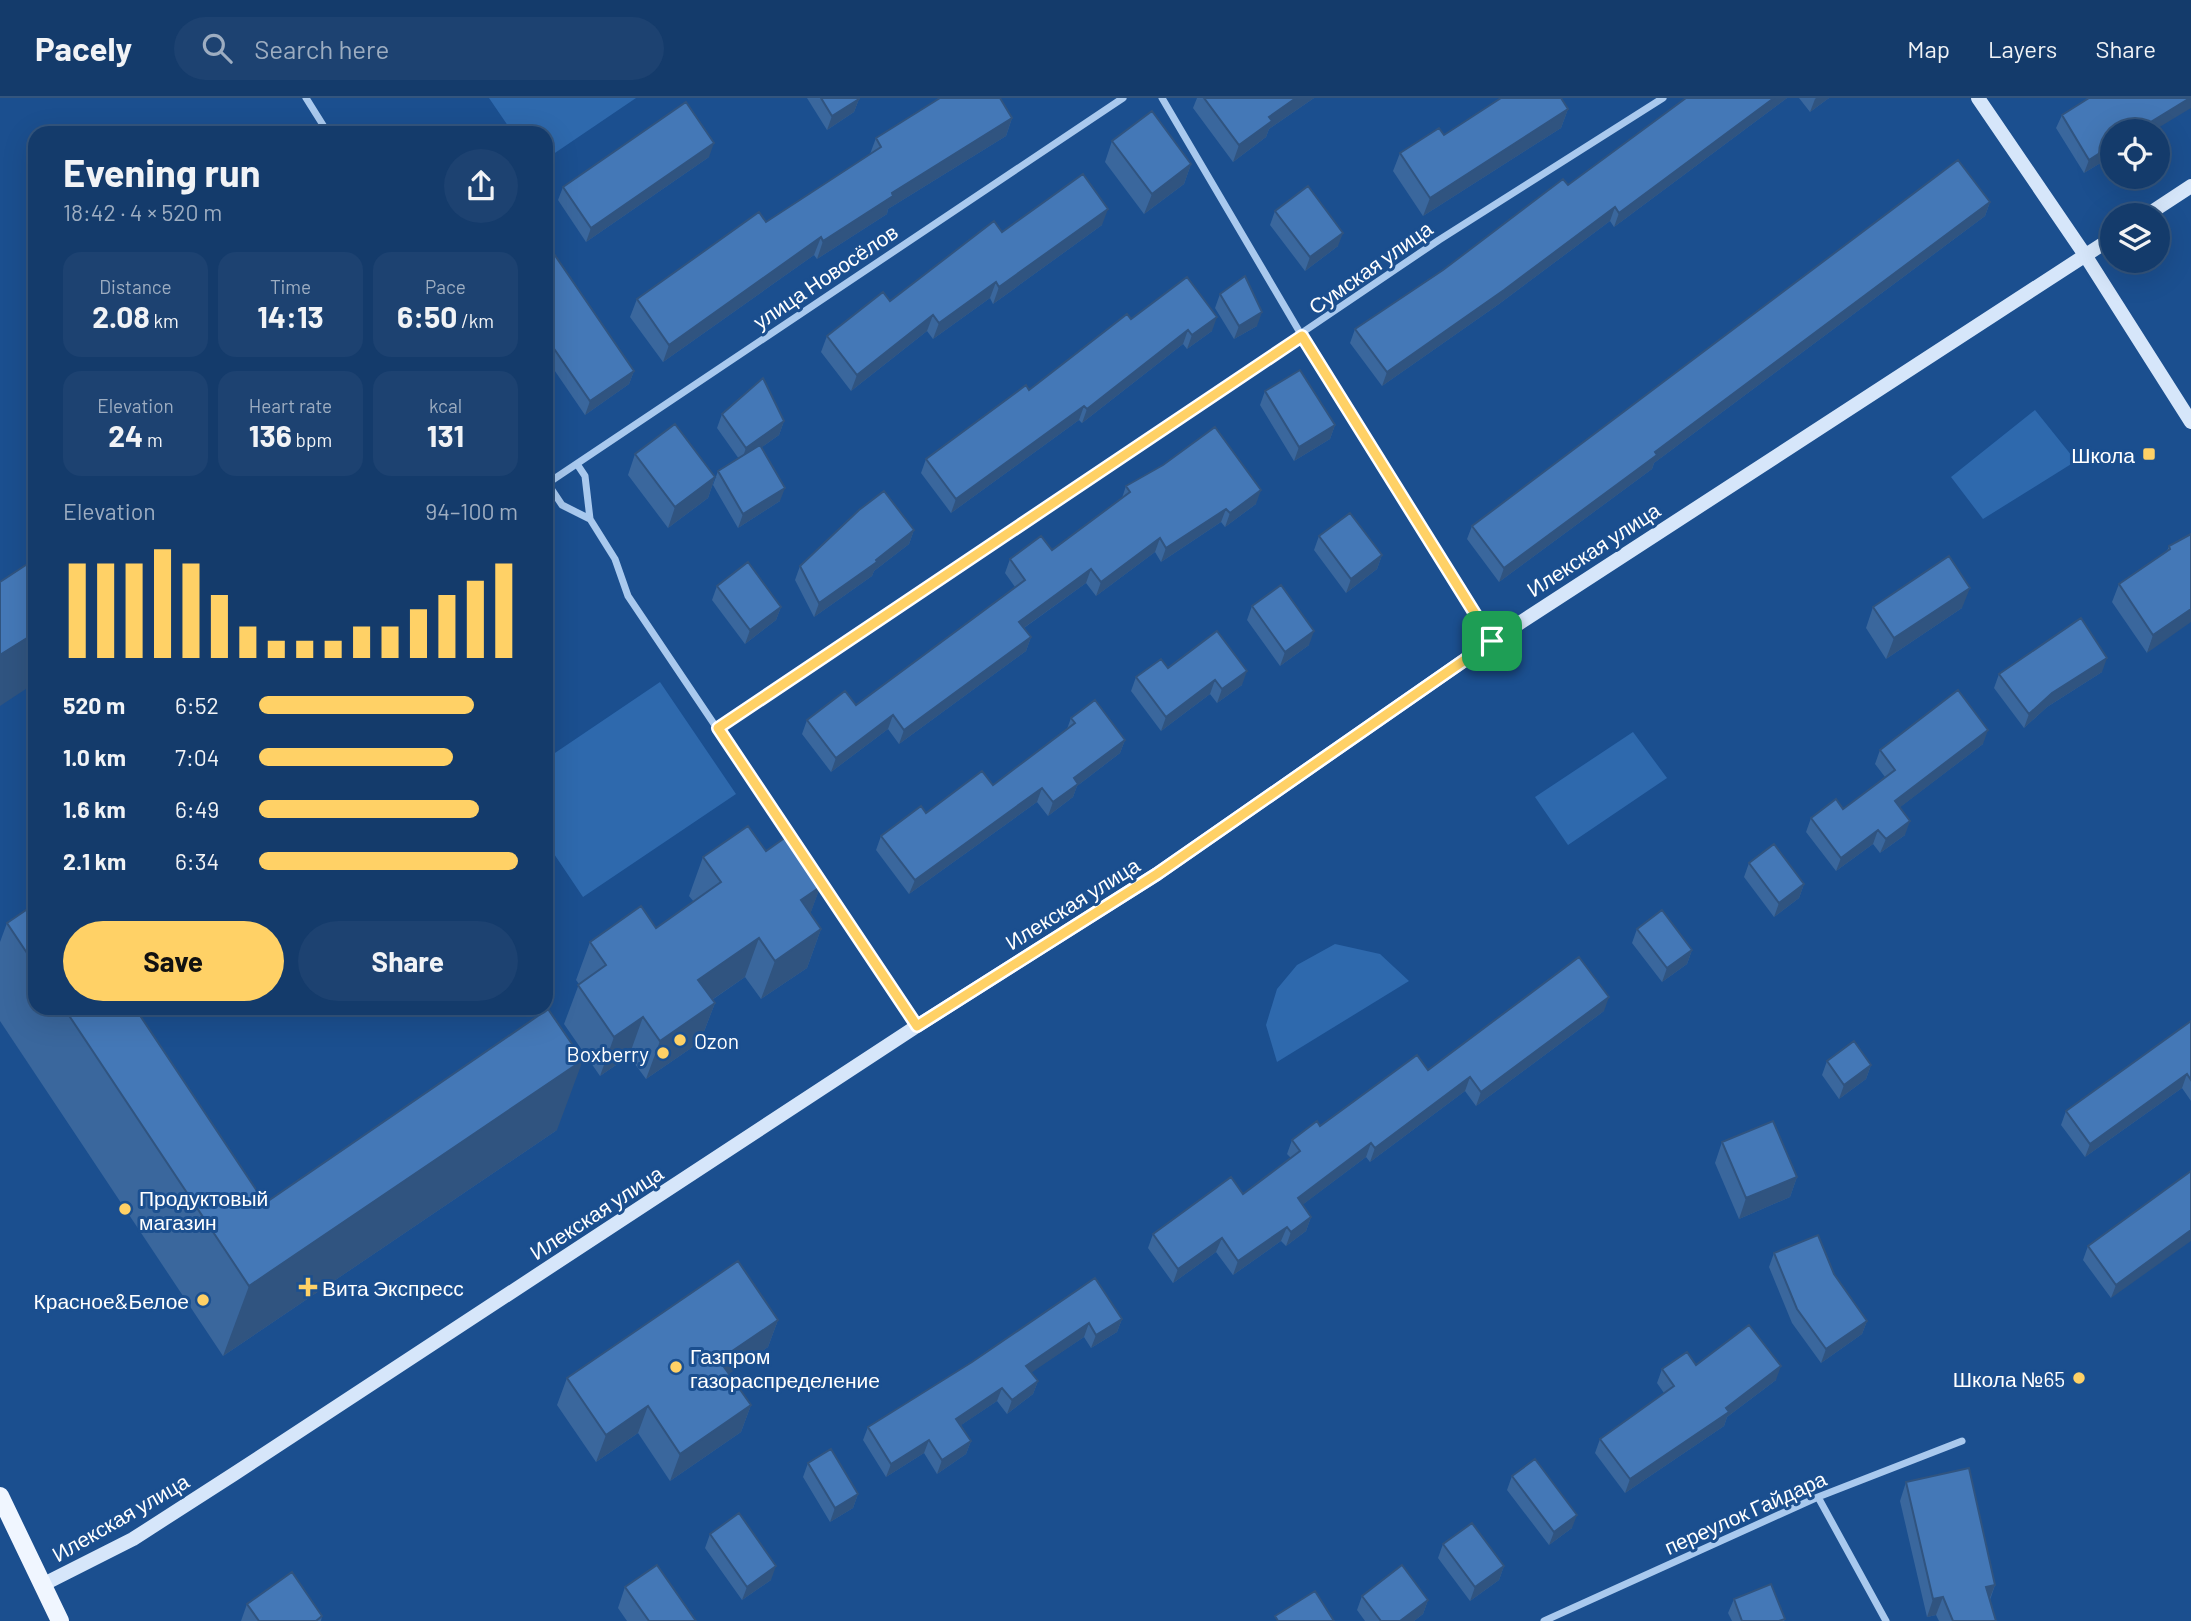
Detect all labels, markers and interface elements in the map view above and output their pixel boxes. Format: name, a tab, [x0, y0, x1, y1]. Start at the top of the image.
search box	[174, 17, 664, 80]
text: Pacely	[35, 28, 132, 68]
icon: search	[198, 29, 236, 67]
text: Search here	[254, 33, 389, 64]
text: Map	[1907, 34, 1950, 63]
text: Layers	[1988, 34, 2057, 63]
text: Share	[2095, 34, 2156, 63]
map controls	[2100, 119, 2170, 273]
button: locate	[2100, 119, 2170, 189]
text: Evening run	[63, 149, 261, 195]
button: share	[444, 149, 518, 223]
text: 18:42 · 4 × 520 m	[63, 198, 222, 226]
button: layers	[2100, 203, 2170, 273]
street label: Сумская улица	[1303, 215, 1437, 319]
street label: улица Новосёлов	[748, 218, 902, 334]
text: Distance	[99, 275, 172, 298]
text: Time	[270, 275, 311, 298]
text: Pace	[425, 275, 466, 298]
text: 2.08	[92, 298, 150, 334]
text: 14:13	[257, 298, 324, 334]
text: 6:50	[397, 298, 457, 334]
text: km	[150, 309, 179, 332]
text: /km	[457, 309, 494, 332]
text: Elevation	[97, 394, 174, 417]
text: Heart rate	[249, 394, 332, 417]
text: kcal	[429, 394, 462, 417]
text: 24	[108, 417, 143, 453]
text: 136	[249, 417, 292, 453]
text: 131	[427, 417, 464, 453]
text: m	[143, 428, 163, 451]
text: bpm	[292, 428, 332, 451]
place label: Школа	[2071, 442, 2135, 467]
marker: Школа	[2141, 446, 2157, 462]
text: Elevation	[63, 497, 156, 525]
text: 94–100 m	[425, 497, 518, 525]
street label: Илекская улица	[1522, 497, 1664, 601]
pin	[1462, 611, 1522, 671]
icon: arrive	[1473, 622, 1511, 660]
text: 520 m	[63, 691, 125, 719]
text: 6:52	[175, 691, 219, 719]
text: 1.0 km	[63, 743, 126, 771]
text: 7:04	[175, 743, 219, 771]
text: 1.6 km	[63, 795, 126, 823]
text: 6:49	[175, 795, 219, 823]
text: 2.1 km	[63, 847, 126, 875]
text: 6:34	[175, 847, 219, 875]
street label: Илекская улица	[1000, 852, 1144, 954]
button: Save	[63, 921, 284, 1001]
button: Share	[298, 921, 518, 1001]
place label: Ozon	[694, 1028, 739, 1053]
marker: Ozon	[672, 1032, 688, 1048]
place label: Boxberry	[567, 1041, 649, 1066]
marker: Boxberry	[655, 1045, 671, 1061]
street label: Илекская улица	[525, 1160, 667, 1264]
place label: Продуктовый магазин	[139, 1185, 268, 1234]
marker: Продуктовый магазин	[117, 1201, 133, 1217]
place label: Вита Экспресс	[322, 1275, 464, 1300]
marker: Вита Экспресс	[300, 1279, 316, 1295]
place label: Красное&Белое	[34, 1288, 189, 1313]
marker: Красное&Белое	[195, 1292, 211, 1308]
place label: Газпром газораспределение	[690, 1343, 880, 1392]
marker: Газпром газораспределение	[668, 1359, 684, 1375]
place label: Школа №65	[1953, 1366, 2065, 1391]
marker: Школа №65	[2071, 1370, 2087, 1386]
street label: переулок Гайдара	[1660, 1465, 1830, 1559]
street label: Илекская улица	[47, 1468, 193, 1566]

